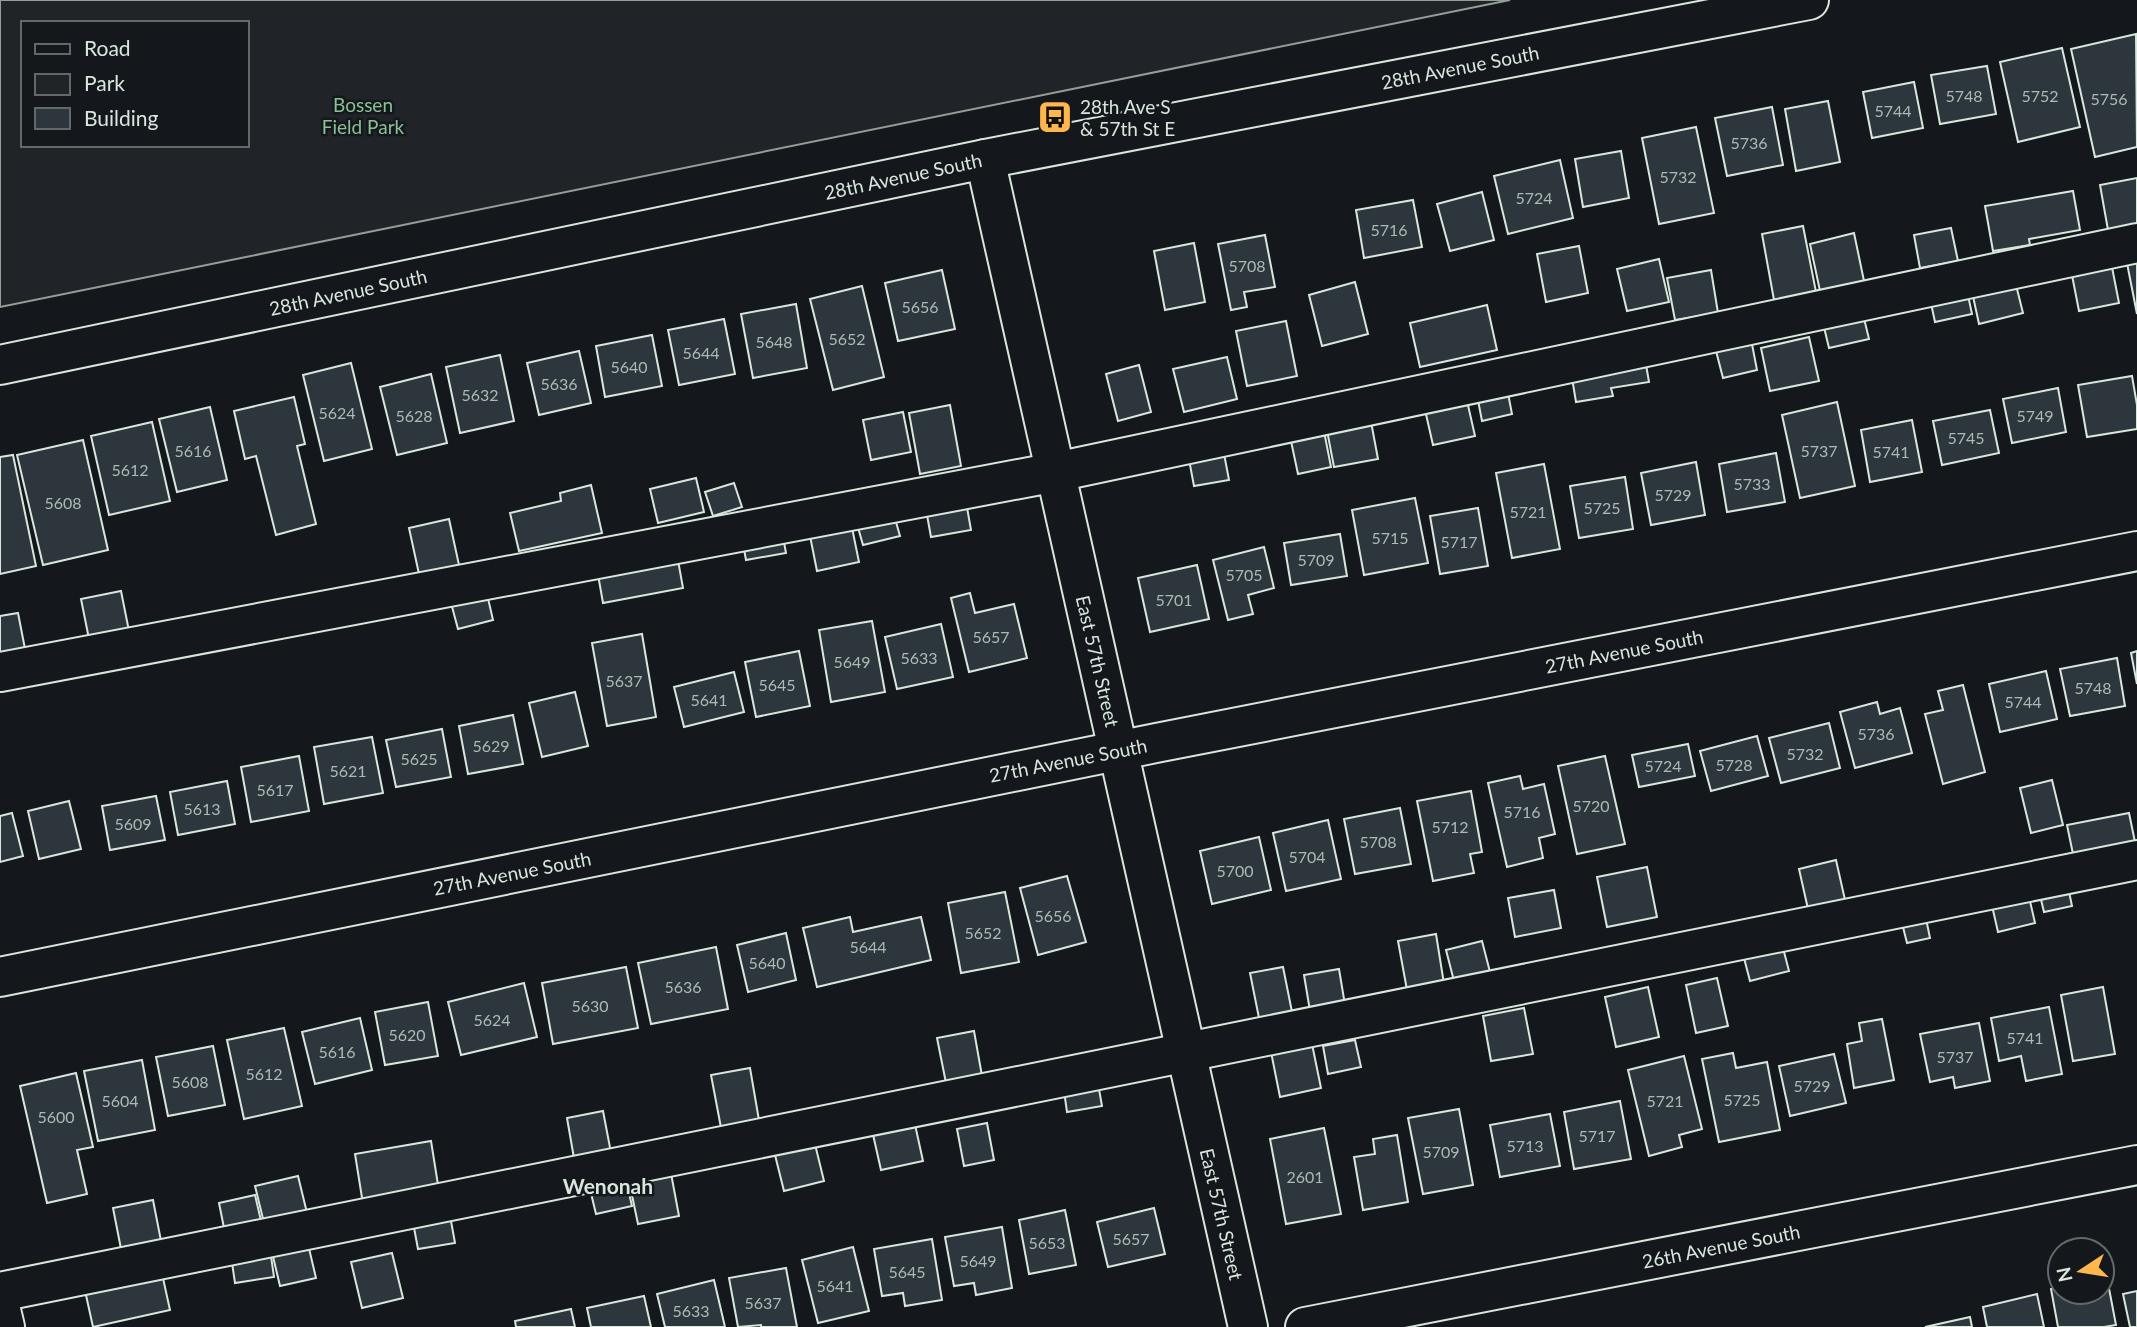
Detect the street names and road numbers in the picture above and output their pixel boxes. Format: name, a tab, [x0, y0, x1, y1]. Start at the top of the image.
street label: 28th Avenue South	[1379, 40, 1541, 94]
street label: 28th Avenue South	[822, 148, 984, 204]
street label: 28th Avenue South	[267, 264, 429, 320]
street label: East 57th Street	[1072, 593, 1124, 729]
street label: 27th Avenue South	[1543, 624, 1705, 678]
street label: 27th Avenue South	[987, 733, 1149, 787]
street label: 27th Avenue South	[431, 846, 593, 900]
street label: East 57th Street	[1196, 1146, 1248, 1282]
street label: 26th Avenue South	[1640, 1219, 1802, 1273]

